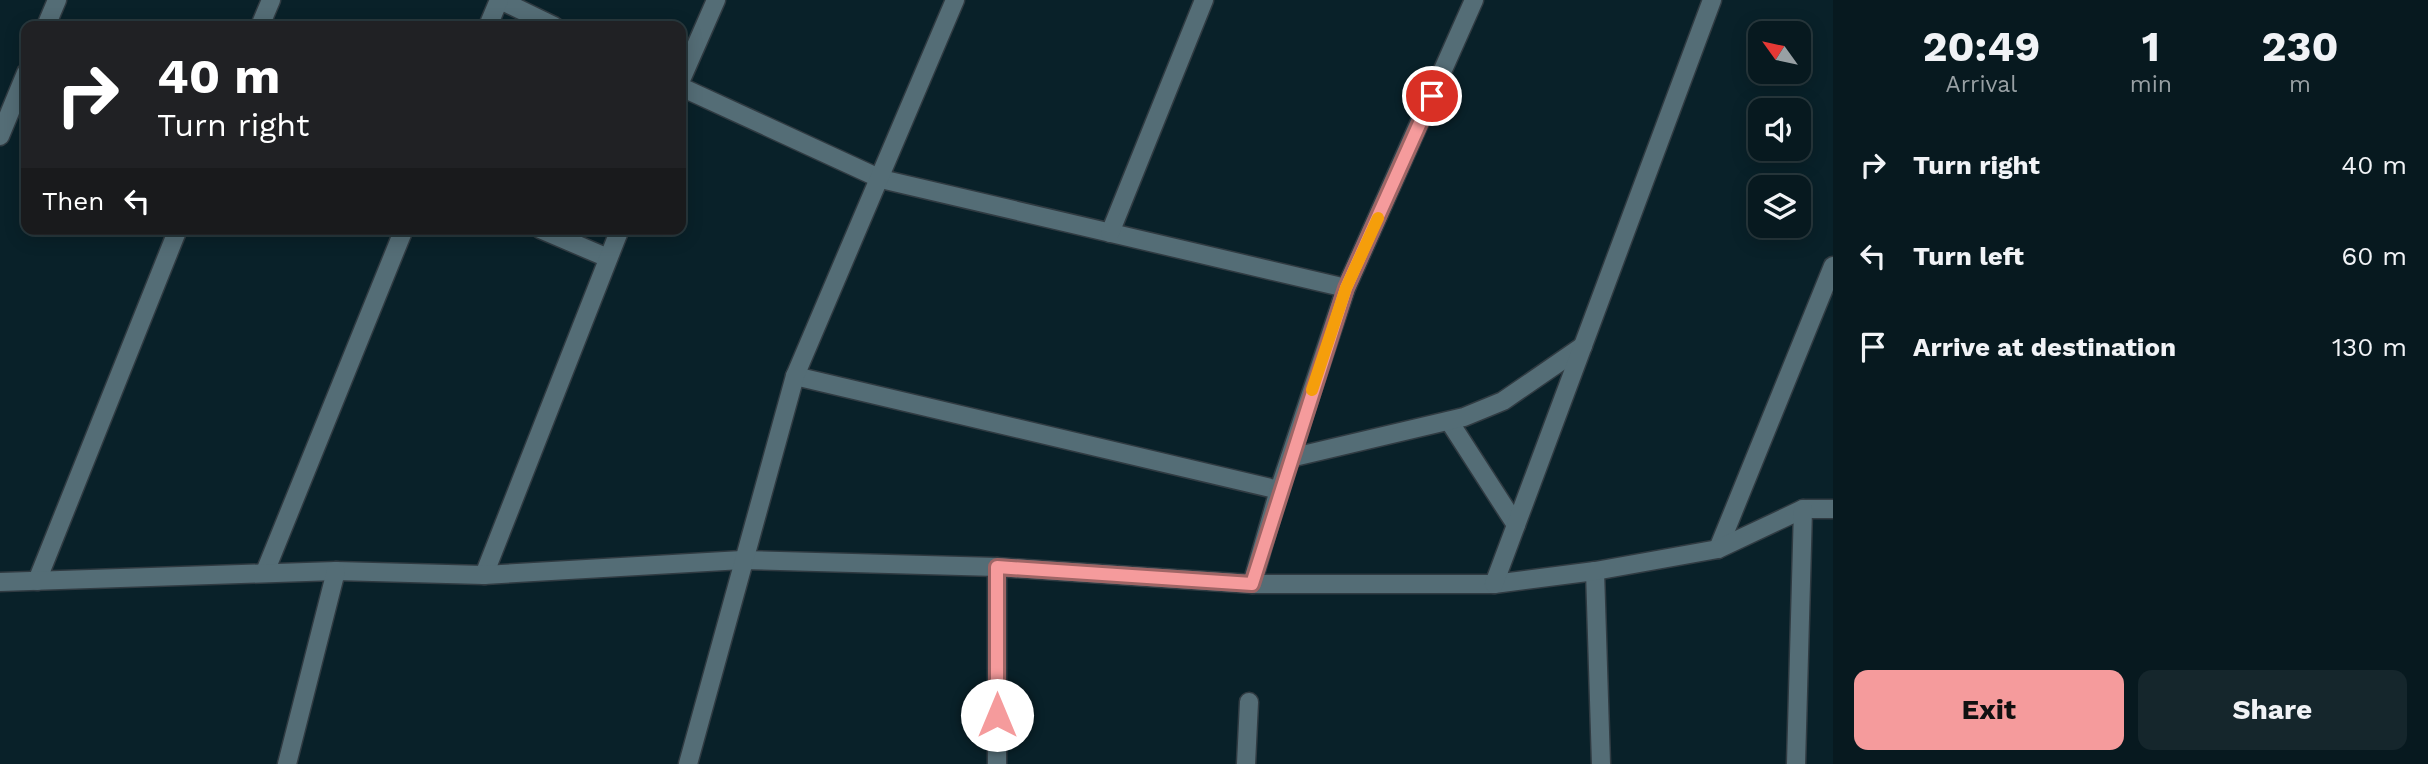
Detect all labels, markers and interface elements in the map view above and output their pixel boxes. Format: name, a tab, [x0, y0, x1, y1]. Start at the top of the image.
north arrow	[1748, 21, 1811, 84]
map controls	[1748, 21, 1811, 238]
text: 20:49	[1922, 22, 2040, 71]
text: 1	[2142, 22, 2160, 71]
text: 230	[2262, 22, 2339, 71]
text: 40 m	[157, 47, 280, 105]
icon: right	[42, 49, 133, 140]
pin	[1402, 66, 1462, 126]
text: Arrival	[1945, 71, 2017, 98]
text: min	[2130, 71, 2172, 98]
text: m	[2289, 71, 2311, 98]
icon: arrive	[1413, 77, 1451, 115]
button: sound	[1748, 98, 1811, 161]
text: Turn right	[157, 106, 309, 144]
icon: right	[1854, 146, 1892, 184]
text: Turn right	[1913, 150, 2040, 180]
text: 40 m	[2341, 150, 2407, 180]
button: layers	[1748, 175, 1811, 238]
icon: left	[118, 182, 156, 220]
text: Then	[42, 186, 104, 216]
icon: left	[1854, 237, 1892, 275]
text: Turn left	[1913, 241, 2024, 271]
text: 60 m	[2341, 241, 2407, 271]
icon: arrive	[1854, 328, 1892, 366]
text: Arrive at destination	[1913, 332, 2176, 362]
text: 130 m	[2332, 332, 2407, 362]
button: Exit	[1854, 670, 2124, 750]
button: Share	[2138, 670, 2407, 750]
position arrow	[960, 678, 1034, 752]

